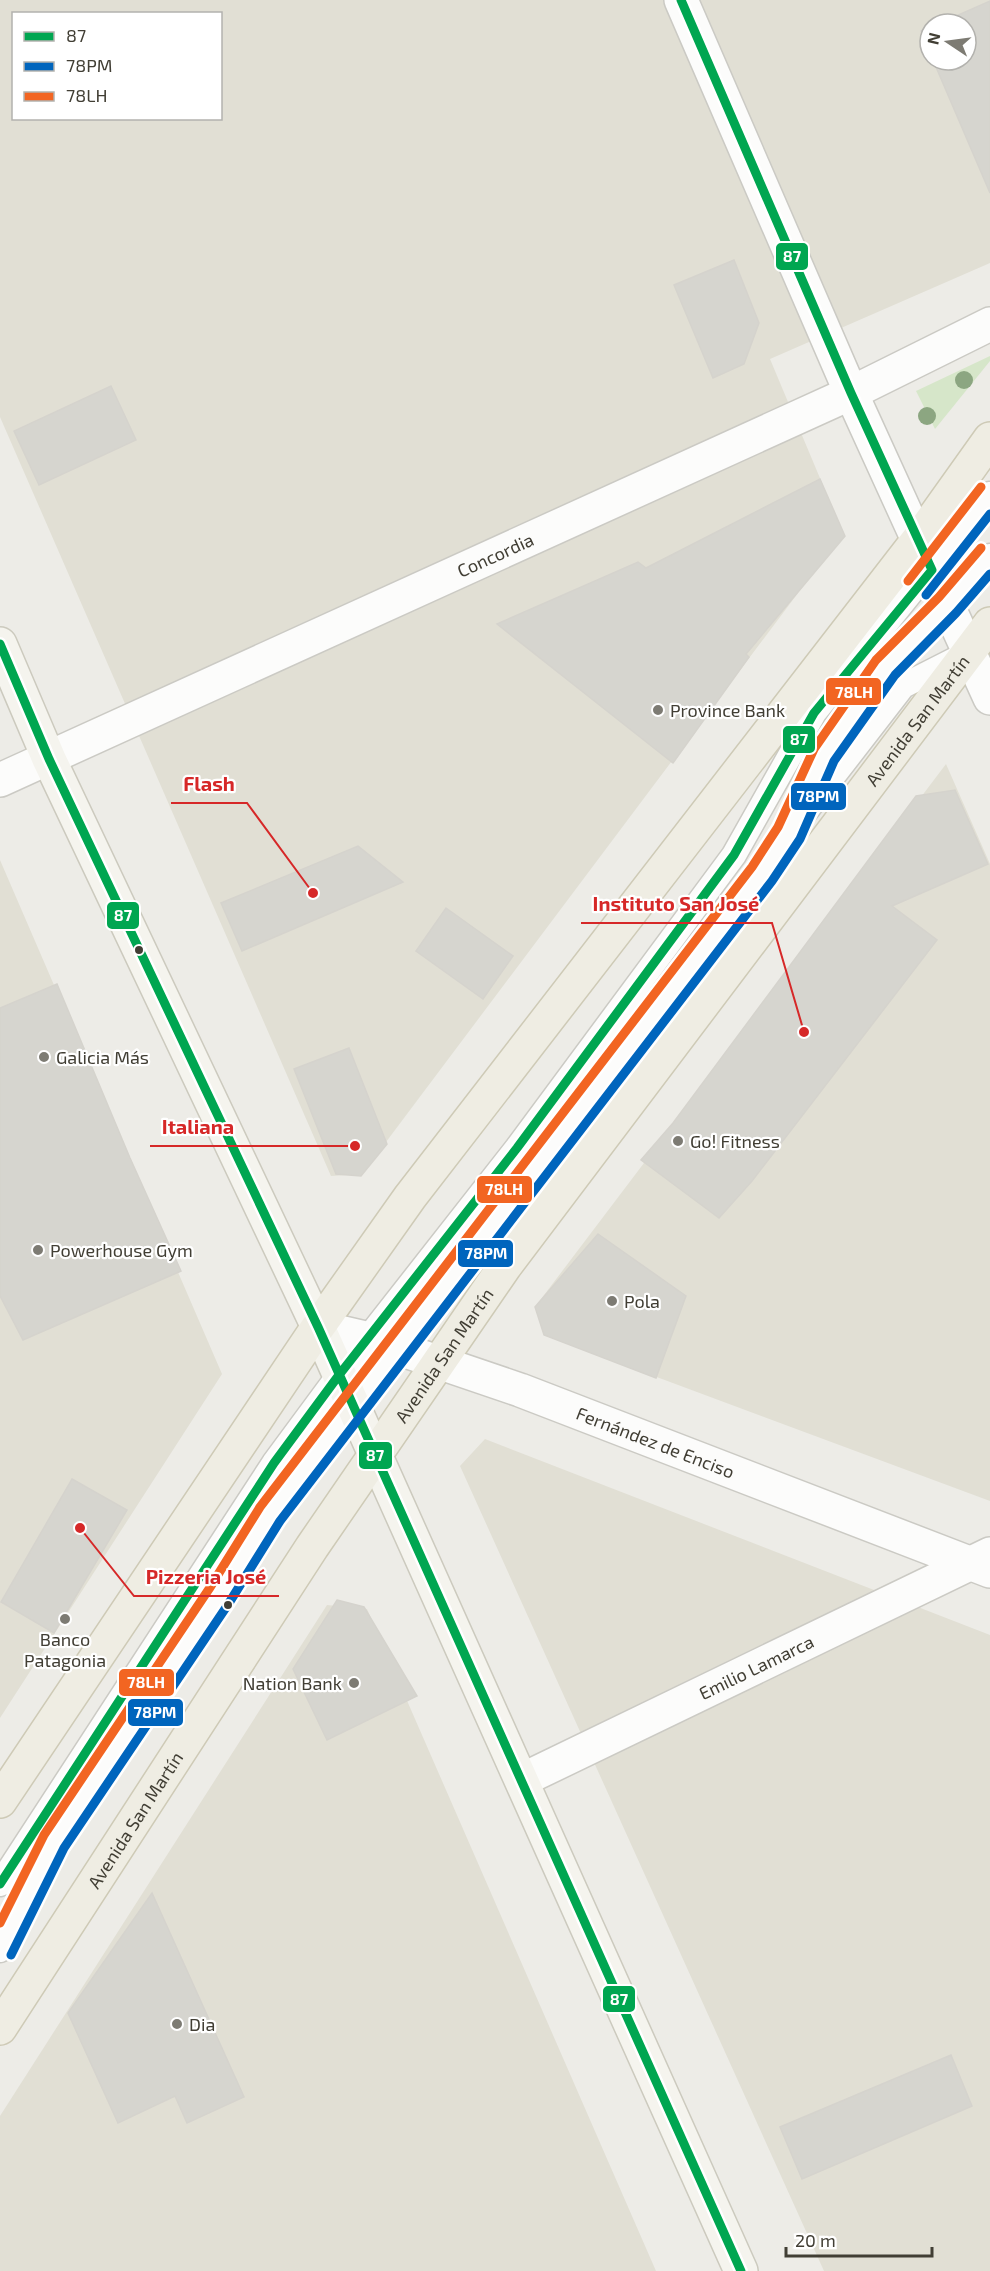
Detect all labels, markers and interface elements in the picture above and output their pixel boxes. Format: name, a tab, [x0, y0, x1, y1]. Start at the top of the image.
legend	[12, 12, 222, 120]
north arrow	[918, 12, 978, 72]
text: 87	[66, 24, 86, 46]
text: N	[922, 31, 943, 46]
text: 78PM	[66, 54, 113, 76]
text: 78LH	[66, 84, 107, 106]
line badge: 87	[775, 242, 809, 271]
text: 87	[783, 246, 802, 265]
street label: Concordia	[454, 528, 537, 582]
street label: Avenida San Martín	[861, 651, 974, 790]
line badge: 78LH	[825, 677, 882, 706]
text: 78LH	[835, 682, 873, 701]
place label: Province Bank	[670, 699, 785, 721]
marker: Province Bank	[651, 703, 665, 717]
line badge: 87	[782, 725, 816, 754]
text: 87	[790, 729, 809, 748]
callout: Flash	[171, 765, 247, 803]
text: Flash	[183, 771, 235, 795]
line badge: 78PM	[790, 782, 847, 811]
text: 78PM	[797, 786, 839, 805]
callout: Instituto San José	[581, 885, 772, 923]
text: Instituto San José	[593, 891, 759, 915]
line badge: 87	[106, 901, 140, 930]
text: 87	[114, 905, 133, 924]
unlabelled marker	[133, 944, 145, 956]
place label: Galicia Más	[56, 1046, 149, 1068]
marker: Galicia Más	[37, 1050, 51, 1064]
callout: Italiana	[150, 1108, 246, 1146]
text: Italiana	[162, 1114, 234, 1138]
place label: Go! Fitness	[690, 1130, 780, 1152]
marker: Go! Fitness	[671, 1134, 685, 1148]
line badge: 78LH	[476, 1175, 533, 1204]
text: 78LH	[485, 1179, 523, 1198]
place label: Powerhouse Gym	[50, 1239, 193, 1261]
line badge: 78PM	[457, 1239, 514, 1268]
marker: Powerhouse Gym	[31, 1243, 45, 1257]
text: 78PM	[465, 1243, 507, 1262]
street label: Avenida San Martín	[390, 1284, 498, 1427]
place label: Pola	[624, 1290, 660, 1312]
marker: Pola	[605, 1294, 619, 1308]
street label: Fernández de Enciso	[573, 1402, 738, 1483]
line badge: 87	[358, 1441, 393, 1470]
text: 87	[366, 1445, 385, 1464]
callout: Pizzeria José	[134, 1558, 279, 1596]
text: Pizzeria José	[146, 1564, 266, 1588]
unlabelled marker	[222, 1599, 234, 1611]
marker: Banco Patagonia	[58, 1612, 72, 1626]
place label: Banco Patagonia	[24, 1628, 106, 1671]
street label: Emilio Lamarca	[695, 1630, 817, 1704]
line badge: 78LH	[118, 1668, 175, 1697]
text: 78LH	[127, 1672, 165, 1691]
place label: Nation Bank	[243, 1672, 342, 1694]
marker: Nation Bank	[347, 1676, 361, 1690]
line badge: 78PM	[127, 1698, 184, 1727]
text: 78PM	[134, 1702, 176, 1721]
street label: Avenida San Martín	[83, 1748, 187, 1892]
line badge: 87	[602, 1985, 636, 2013]
text: 87	[610, 1989, 629, 2008]
place label: Dia	[189, 2013, 215, 2035]
marker: Dia	[170, 2017, 184, 2031]
scale bar	[786, 2220, 932, 2258]
text: 20 m	[795, 2229, 836, 2251]

